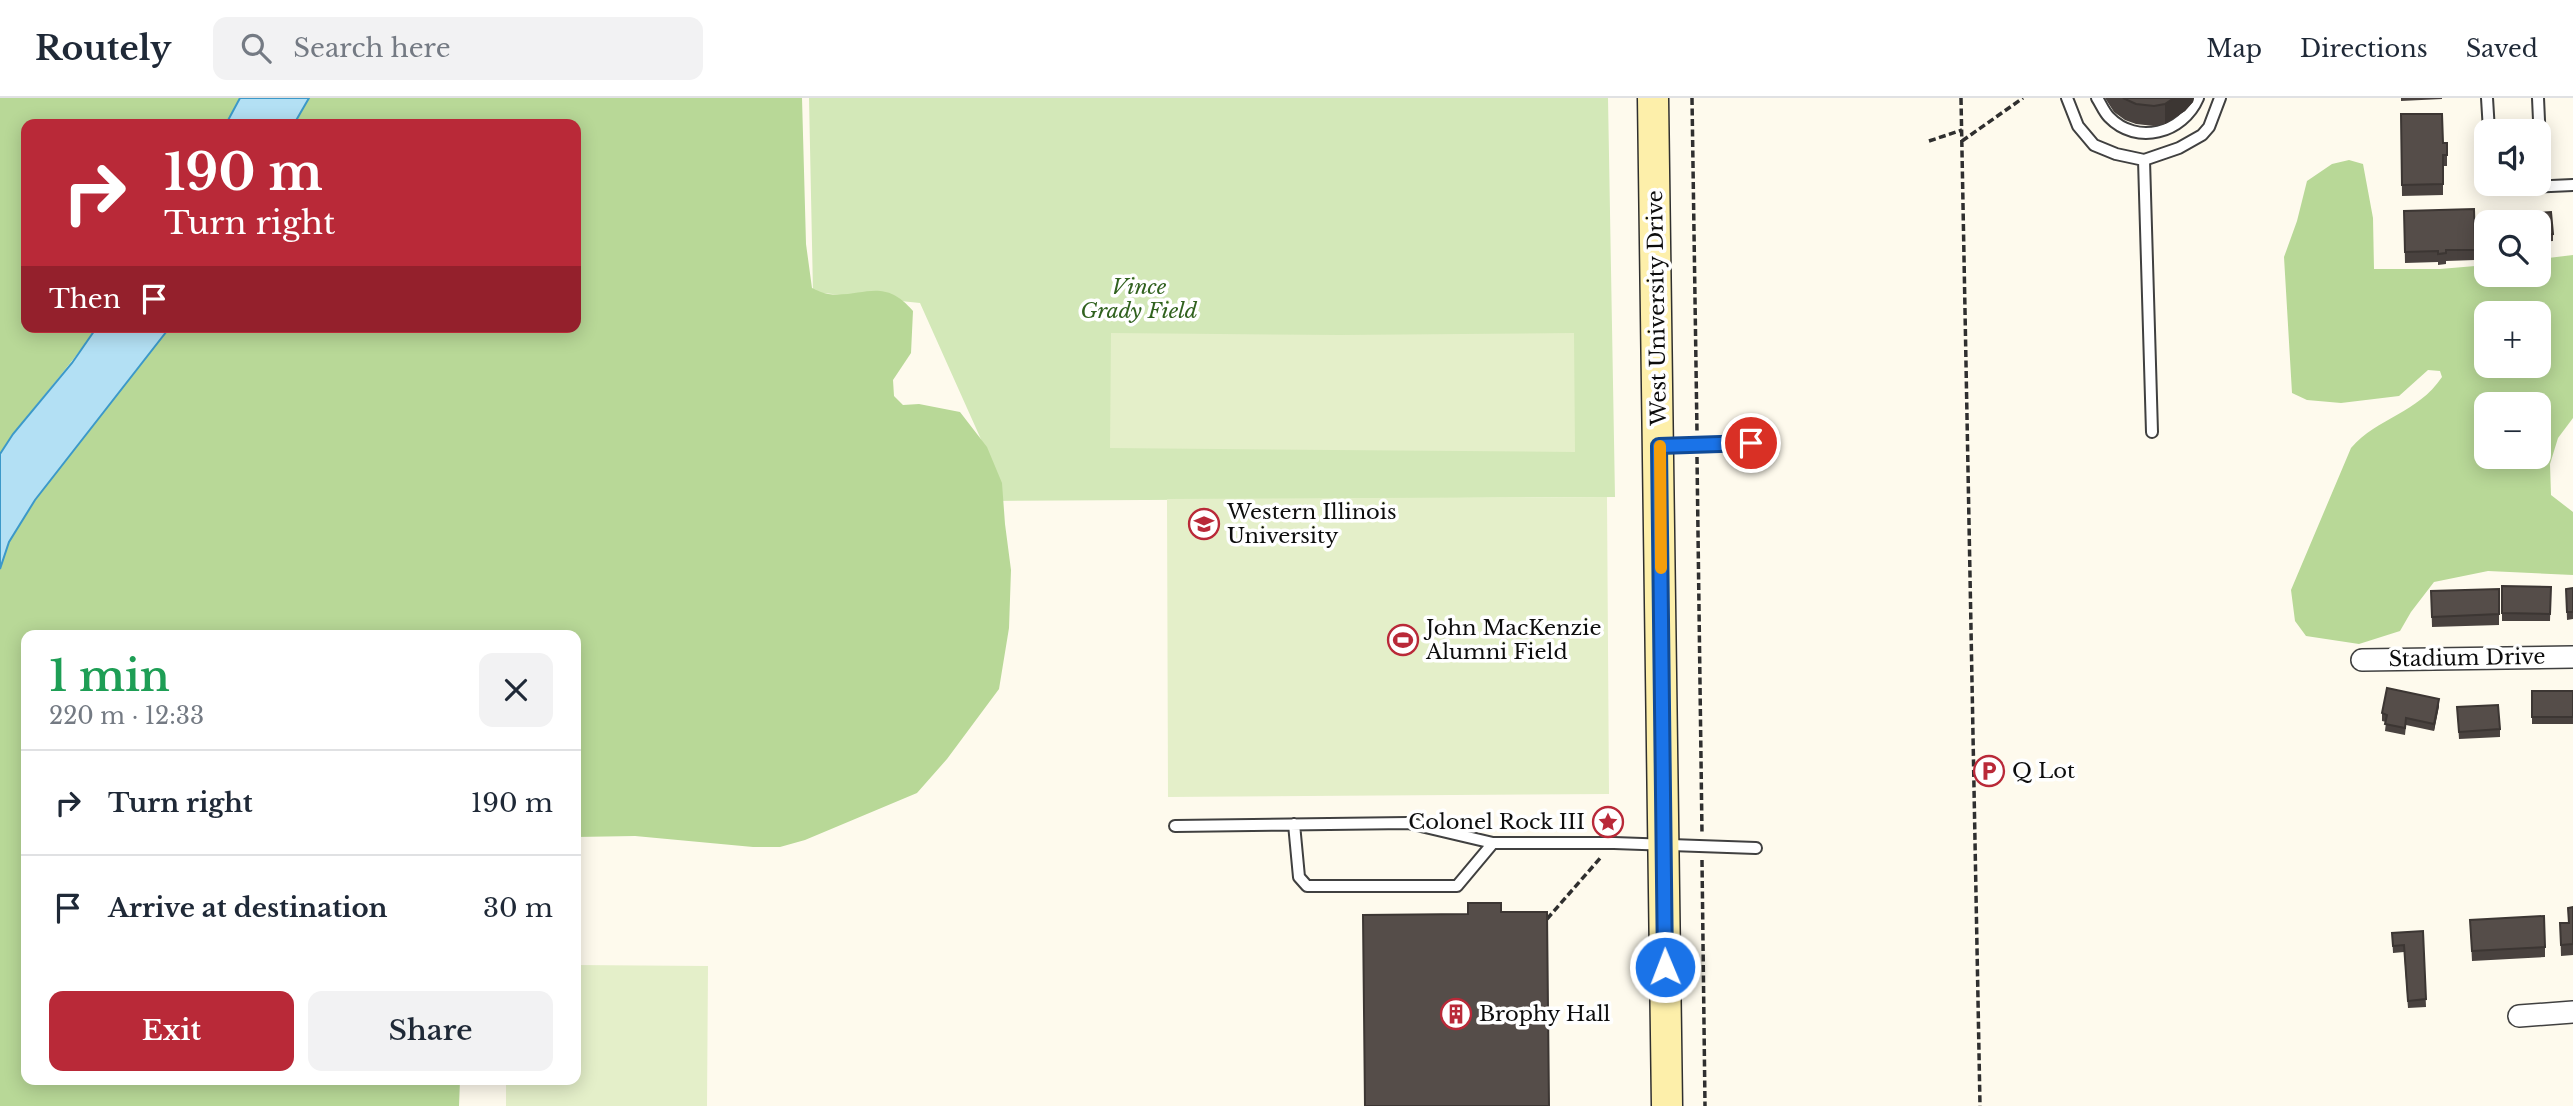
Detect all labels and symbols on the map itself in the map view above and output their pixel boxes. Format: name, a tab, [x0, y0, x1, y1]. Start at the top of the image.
street label: West University Drive	[1642, 190, 1672, 427]
park label: Vince Grady Field	[1081, 274, 1198, 324]
pin	[1721, 413, 1781, 473]
place label: Western Illinois University	[1226, 499, 1397, 549]
school or university icon: Western Illinois University	[1187, 507, 1221, 541]
place label: John MacKenzie Alumni Field	[1423, 615, 1601, 665]
sports icon: John MacKenzie Alumni Field	[1386, 623, 1420, 657]
street label: Stadium Drive	[2388, 644, 2546, 672]
parking icon: Q Lot	[1972, 754, 2006, 788]
place label: Q Lot	[2012, 758, 2075, 784]
place icon: Colonel Rock III	[1591, 805, 1625, 839]
place label: Colonel Rock III	[1408, 809, 1585, 835]
position arrow	[1628, 930, 1702, 1004]
building icon: Brophy Hall	[1439, 997, 1473, 1031]
place label: Brophy Hall	[1479, 1001, 1611, 1027]

